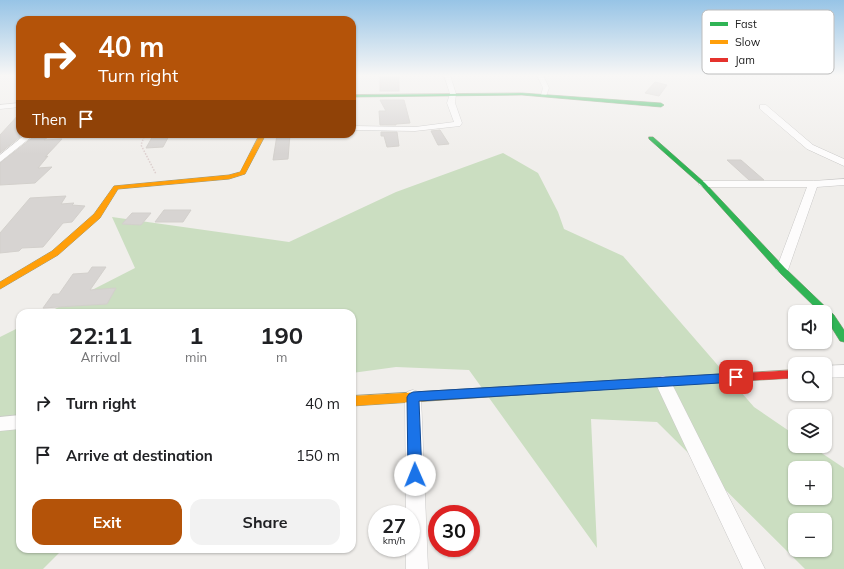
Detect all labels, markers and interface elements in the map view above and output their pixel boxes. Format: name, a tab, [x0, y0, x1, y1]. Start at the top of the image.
legend	[702, 10, 834, 74]
text: Fast	[735, 17, 757, 31]
text: 40 m	[98, 29, 164, 64]
icon: right	[32, 32, 84, 84]
text: Slow	[735, 35, 761, 49]
text: Jam	[735, 53, 755, 67]
text: Turn right	[98, 64, 178, 87]
icon: arrive	[75, 108, 97, 130]
text: Then	[32, 110, 67, 129]
map controls	[788, 305, 832, 557]
button: sound	[788, 305, 832, 349]
text: 22:11	[69, 320, 132, 350]
text: 1	[189, 320, 203, 350]
text: 190	[260, 320, 303, 350]
text: Arrival	[81, 349, 120, 365]
text: min	[185, 349, 207, 365]
text: m	[276, 349, 287, 365]
button: search	[788, 357, 832, 401]
pin	[719, 360, 753, 394]
icon: arrive	[725, 366, 747, 388]
icon: right	[32, 392, 54, 414]
text: Turn right	[66, 394, 136, 413]
text: 40 m	[305, 394, 340, 413]
button: layers	[788, 409, 832, 453]
icon: arrive	[32, 444, 54, 466]
text: Arrive at destination	[66, 446, 213, 465]
text: 150 m	[296, 446, 340, 465]
position arrow	[394, 454, 436, 496]
button: +	[788, 461, 832, 505]
button: Exit	[32, 499, 182, 545]
button: Share	[190, 499, 340, 545]
speed limit sign: 30	[428, 505, 480, 557]
text: 27	[382, 513, 406, 538]
button: −	[788, 513, 832, 557]
text: km/h	[383, 534, 405, 547]

